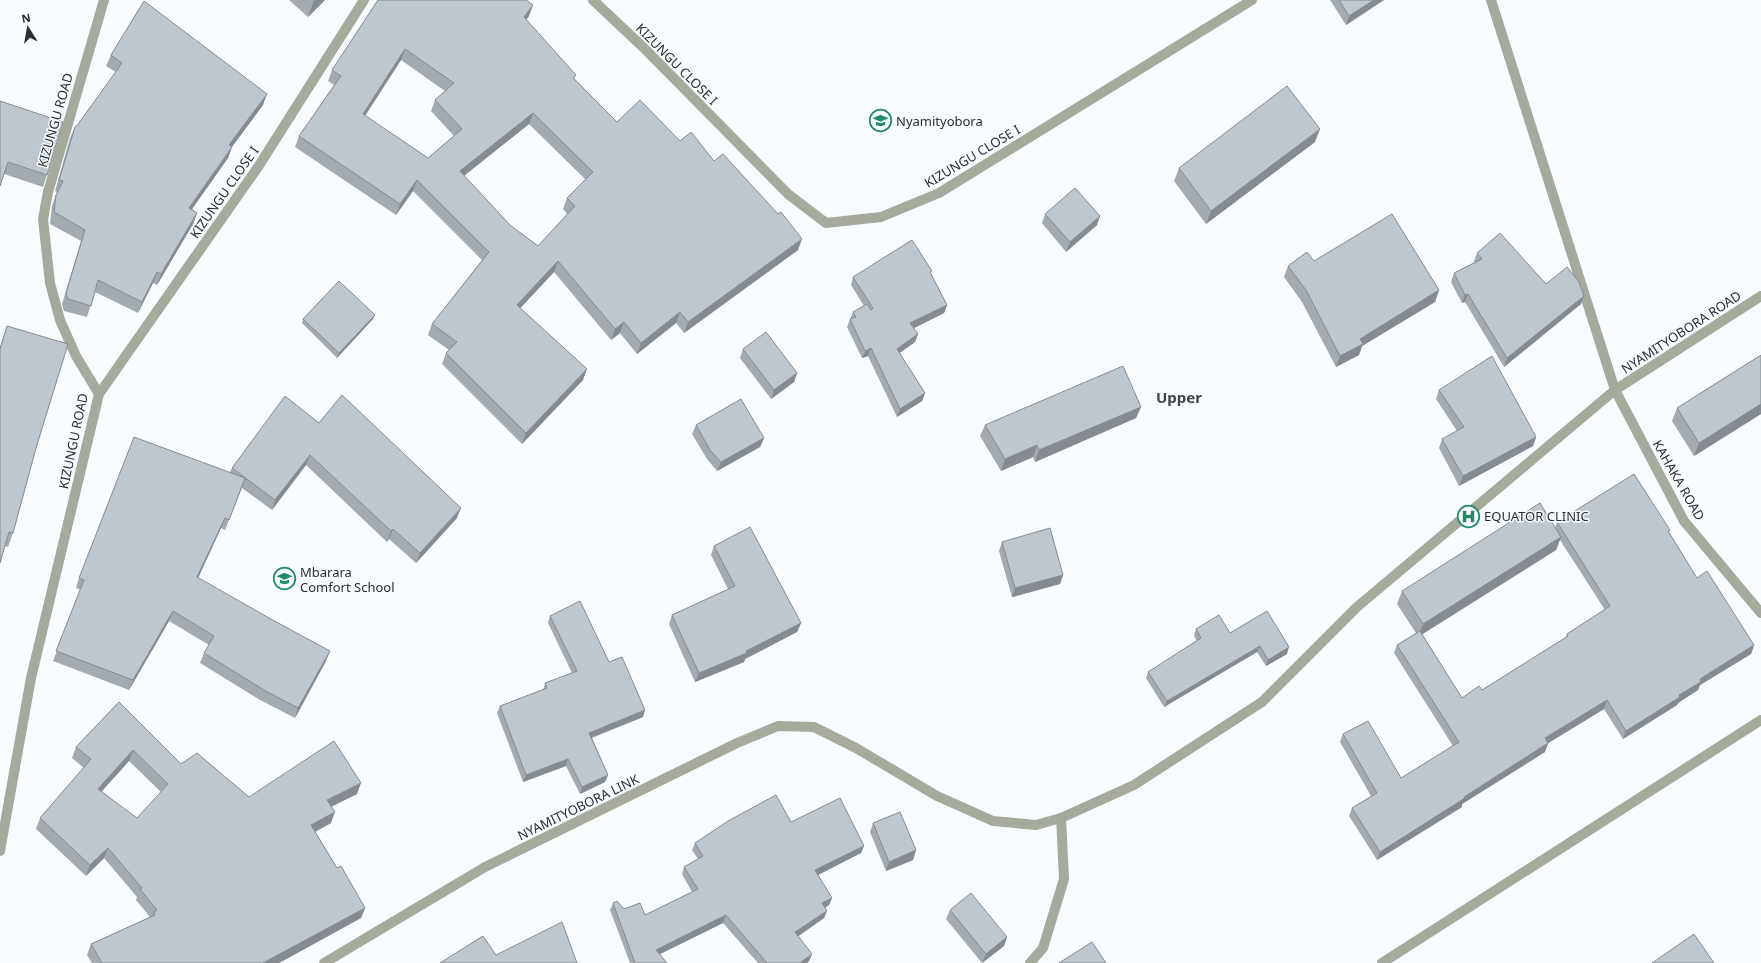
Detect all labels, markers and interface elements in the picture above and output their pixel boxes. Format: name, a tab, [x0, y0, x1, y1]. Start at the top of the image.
north arrow	[8, 8, 48, 48]
text: N	[20, 9, 32, 26]
street label: KIZUNGU CLOSE I	[632, 19, 722, 109]
street label: KIZUNGU ROAD	[33, 71, 77, 169]
school or university icon: Nyamityobora	[867, 108, 893, 134]
place label: Nyamityobora	[896, 112, 983, 130]
street label: KIZUNGU CLOSE I	[921, 120, 1023, 192]
street label: KIZUNGU CLOSE I	[185, 142, 263, 242]
street label: NYAMITYOBORA ROAD	[1618, 286, 1744, 378]
district label: Upper	[1156, 387, 1202, 407]
street label: KIZUNGU ROAD	[54, 391, 92, 491]
street label: KAHAKA ROAD	[1649, 437, 1709, 523]
hospital icon: EQUATOR CLINIC	[1456, 503, 1482, 529]
place label: EQUATOR CLINIC	[1484, 507, 1589, 525]
place label: Mbarara Comfort School	[300, 563, 395, 596]
school or university icon: Mbarara Comfort School	[272, 566, 298, 592]
street label: NYAMITYOBORA LINK	[514, 769, 643, 844]

